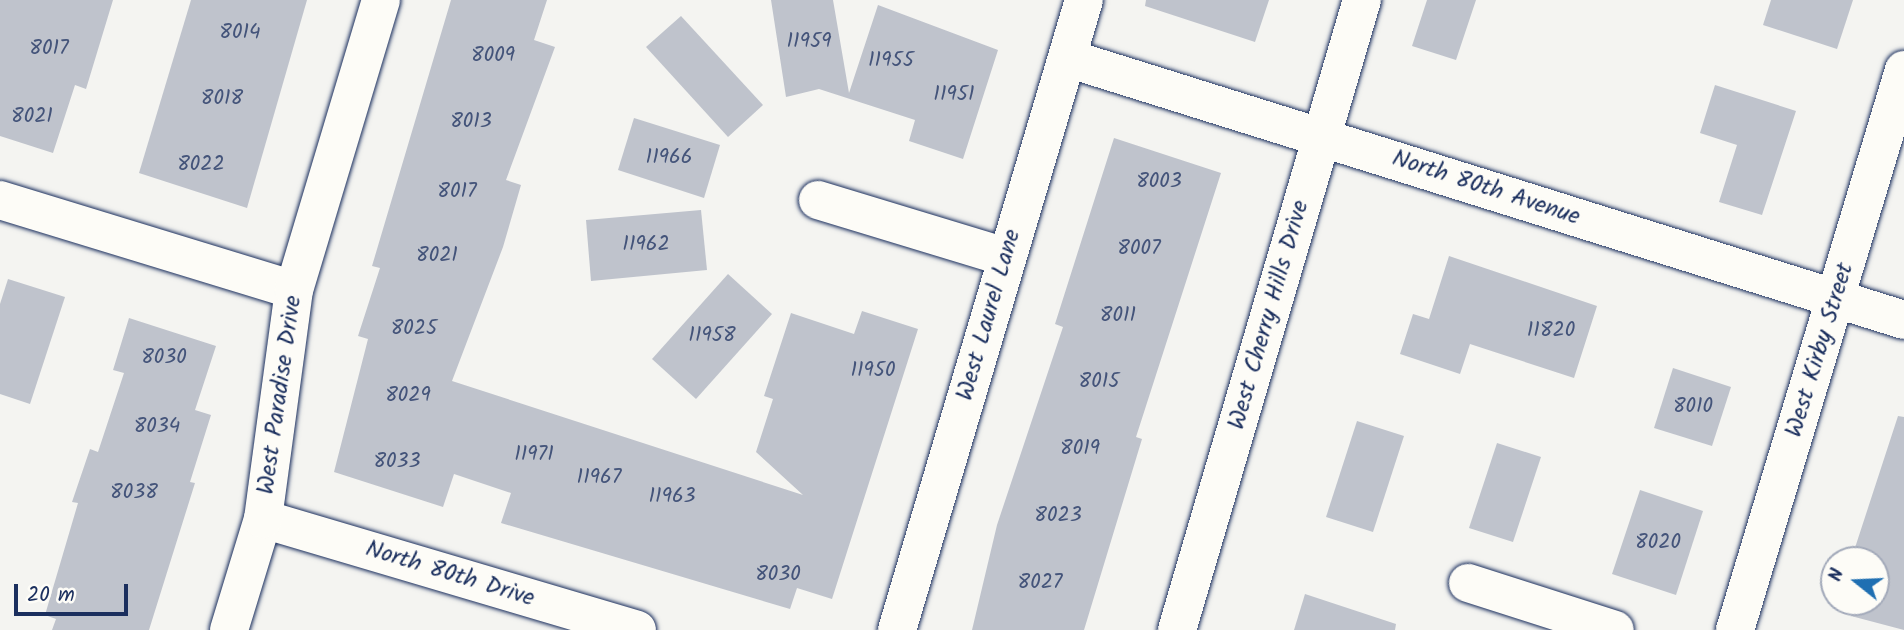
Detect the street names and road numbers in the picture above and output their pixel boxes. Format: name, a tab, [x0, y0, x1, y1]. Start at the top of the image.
street label: North 80th Avenue	[1388, 144, 1584, 232]
street label: West Cherry Hills Drive	[1222, 197, 1316, 433]
street label: West Laurel Lane	[951, 226, 1027, 404]
street label: West Kirby Street	[1780, 259, 1860, 441]
street label: West Paradise Drive	[252, 294, 308, 496]
street label: North 80th Drive	[362, 535, 538, 613]

